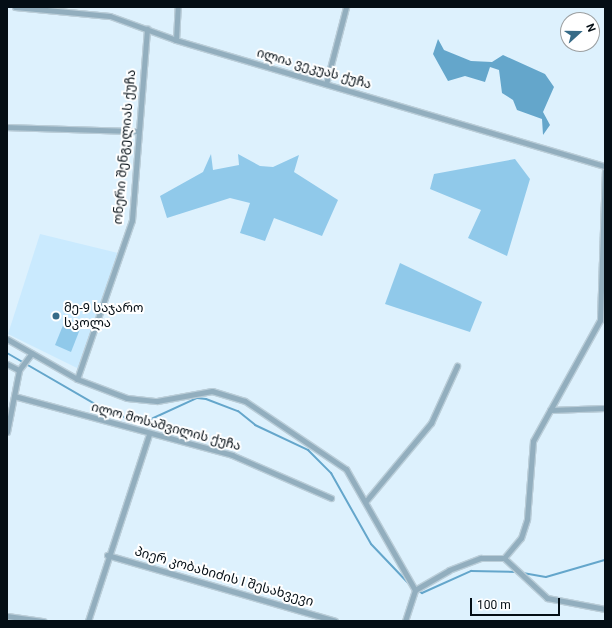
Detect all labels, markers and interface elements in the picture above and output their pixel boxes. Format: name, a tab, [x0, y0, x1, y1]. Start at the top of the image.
north arrow	[560, 12, 600, 52]
text: N	[583, 22, 598, 34]
street label: ილია ვეკუას ქუჩა	[255, 45, 373, 93]
street label: ონერი შენგელიას ქუჩა	[110, 69, 140, 225]
place label: მე-9 საჯარო სკოლა	[64, 301, 143, 332]
marker: მე-9 საჯარო სკოლა	[51, 311, 61, 321]
street label: ილო მოსაშვილის ქუჩა	[90, 400, 242, 454]
street label: პიერ კობახიძის I შესახვევი	[133, 544, 315, 610]
scale bar	[472, 590, 562, 616]
text: 100 m	[477, 598, 511, 612]

